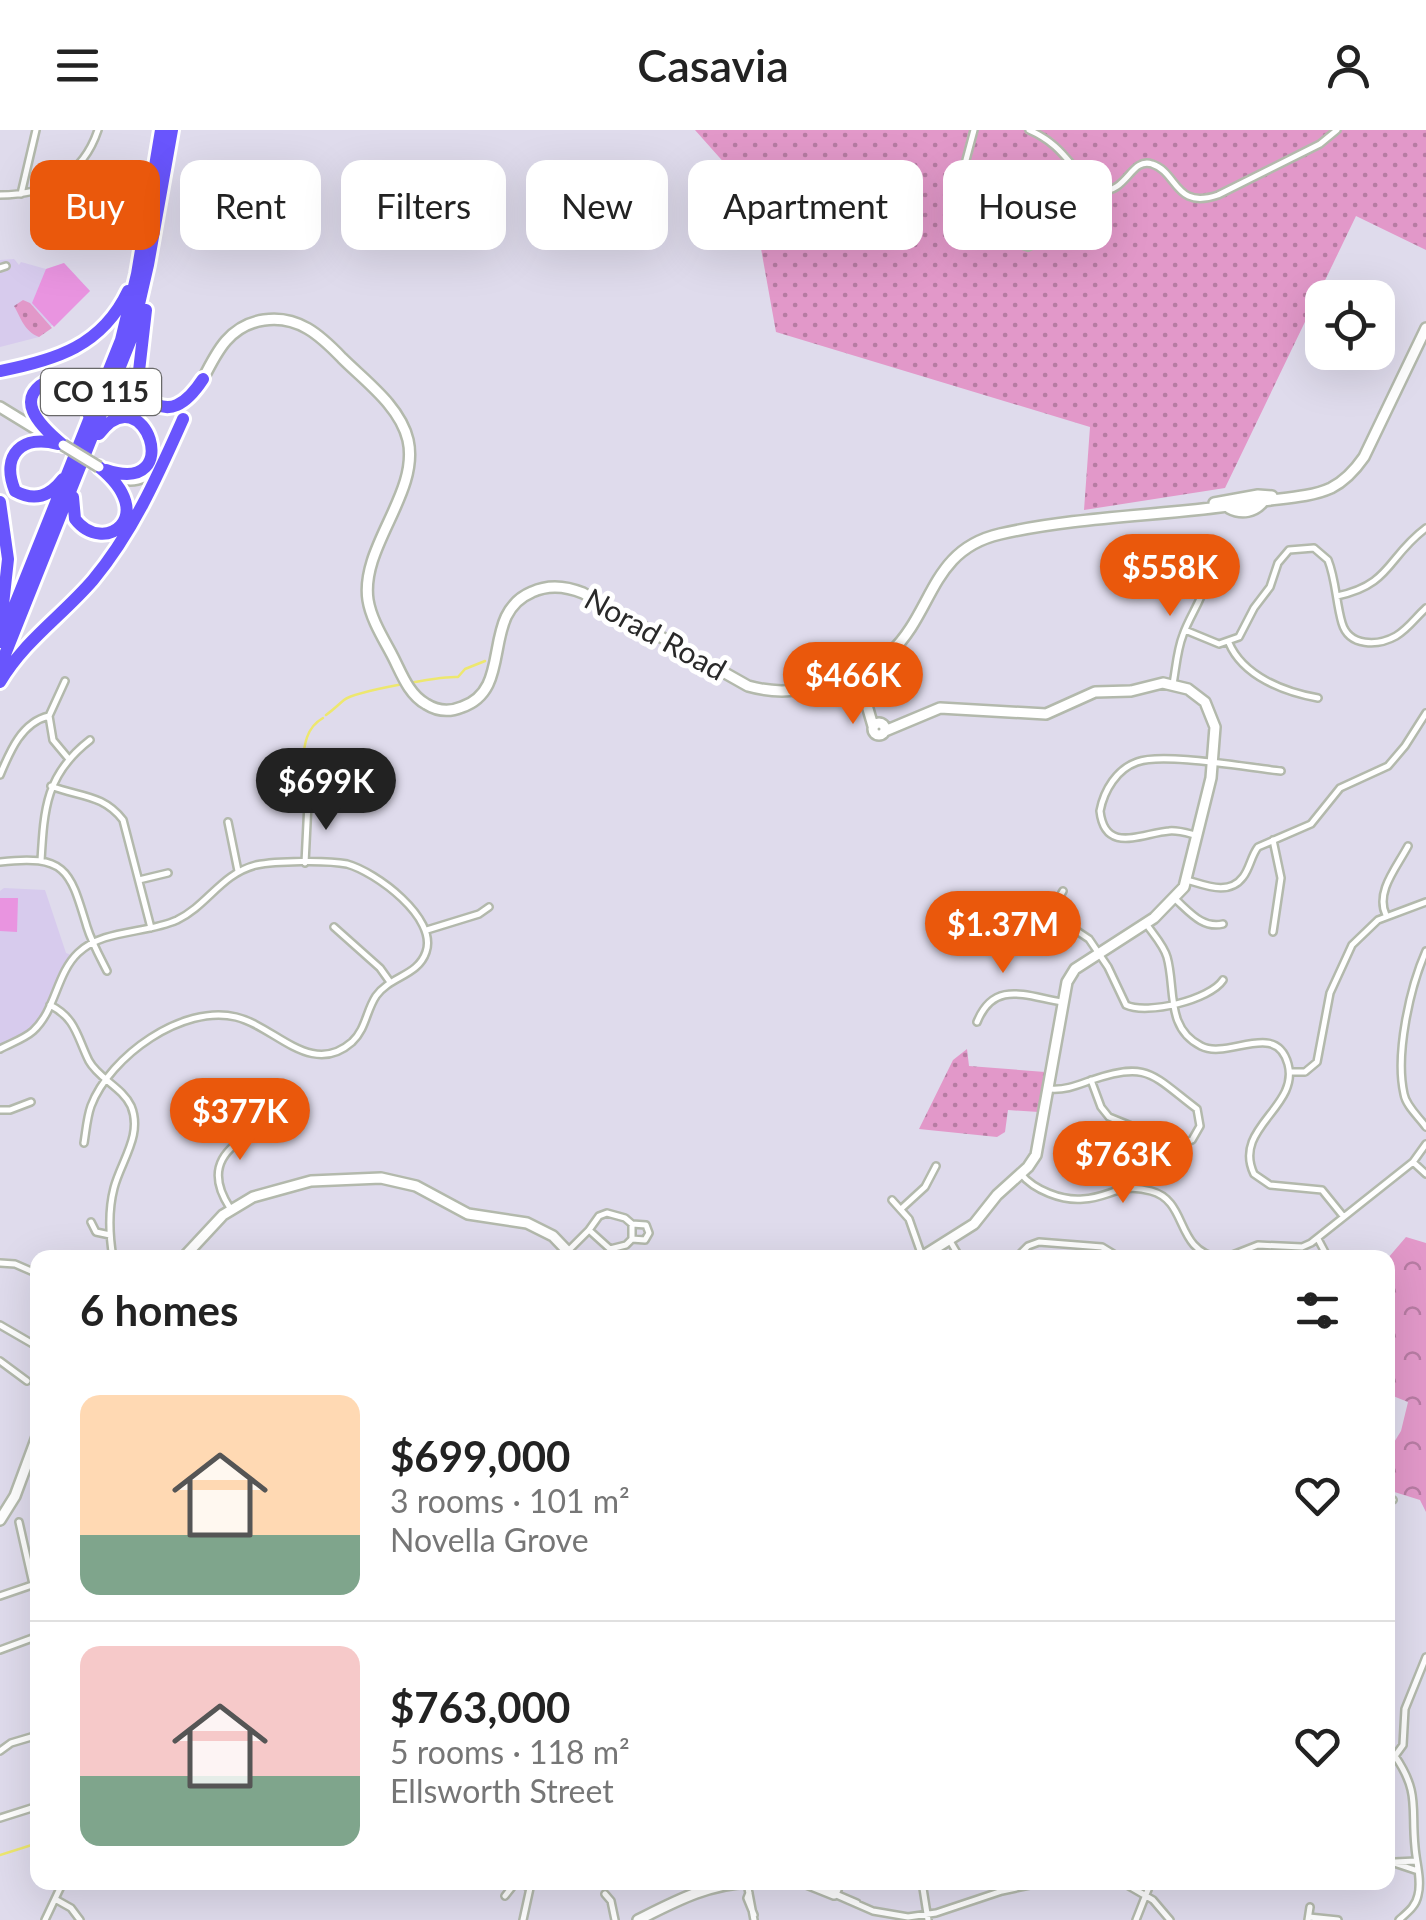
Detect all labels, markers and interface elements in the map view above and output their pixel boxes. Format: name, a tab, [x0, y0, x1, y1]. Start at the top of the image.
icon: menu	[50, 38, 105, 93]
text: Casavia	[637, 38, 789, 92]
icon: person	[1321, 38, 1376, 93]
chip: Buy	[30, 160, 160, 250]
chip: Rent	[180, 160, 321, 250]
chip: Filters	[341, 160, 506, 250]
chip: New	[526, 160, 668, 250]
chip: Apartment	[688, 160, 923, 250]
chip: House	[943, 160, 1112, 250]
map controls	[1305, 280, 1395, 370]
button: locate	[1305, 280, 1395, 370]
road number: CO 115	[41, 369, 161, 415]
pin: $558K	[1100, 534, 1240, 619]
text: $558K	[1122, 547, 1218, 586]
street label: Norad Road	[579, 580, 733, 687]
pin: $466K	[783, 642, 923, 727]
text: $466K	[805, 655, 901, 694]
pin: $699K	[256, 748, 396, 833]
text: $699K	[278, 761, 374, 800]
pin: $1.37M	[922, 891, 1084, 976]
text: $1.37M	[947, 904, 1059, 943]
pin: $377K	[170, 1078, 310, 1163]
text: $377K	[192, 1091, 288, 1130]
pin: $763K	[1053, 1121, 1193, 1206]
text: $763K	[1075, 1134, 1171, 1173]
icon: filters	[1290, 1283, 1345, 1338]
text: 6 homes	[80, 1285, 238, 1335]
text: $699,000	[390, 1431, 570, 1481]
icon: home	[160, 1435, 280, 1555]
icon: heart	[1290, 1468, 1345, 1523]
text: 3 rooms · 101 m²	[390, 1481, 630, 1520]
text: Novella Grove	[390, 1520, 589, 1559]
text: $763,000	[390, 1682, 570, 1732]
icon: home	[160, 1686, 280, 1806]
icon: heart	[1290, 1719, 1345, 1774]
text: 5 rooms · 118 m²	[390, 1732, 630, 1771]
text: Ellsworth Street	[390, 1771, 614, 1810]

